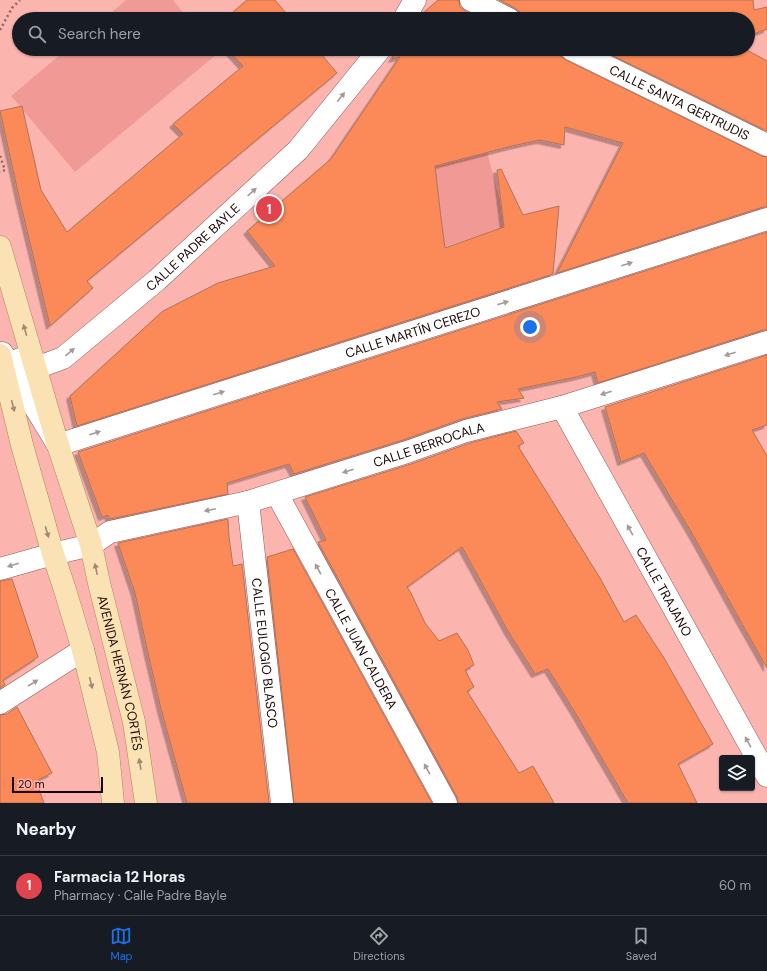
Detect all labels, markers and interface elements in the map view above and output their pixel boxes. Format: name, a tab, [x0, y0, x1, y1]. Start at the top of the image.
search box	[12, 12, 755, 56]
icon: search	[26, 23, 48, 45]
text: Search here	[58, 24, 141, 44]
street label: CALLE SANTA GERTRUDIS	[607, 61, 753, 144]
one-way arrow	[336, 92, 345, 103]
one-way arrow	[247, 187, 257, 197]
pin: 1	[256, 194, 282, 224]
street label: CALLE PADRE BAYLE	[142, 199, 243, 294]
one-way arrow	[621, 261, 633, 267]
one-way arrow	[497, 300, 509, 306]
street label: CALLE MARTÍN CEREZO	[343, 302, 482, 361]
your location	[520, 317, 540, 337]
one-way arrow	[22, 324, 28, 336]
one-way arrow	[65, 347, 76, 356]
one-way arrow	[724, 351, 736, 357]
one-way arrow	[213, 390, 225, 396]
one-way arrow	[600, 391, 612, 397]
one-way arrow	[10, 400, 16, 412]
street label: CALLE BERROCALA	[371, 418, 486, 471]
one-way arrow	[89, 429, 101, 435]
one-way arrow	[341, 468, 353, 474]
one-way arrow	[204, 508, 216, 514]
one-way arrow	[627, 524, 634, 536]
one-way arrow	[44, 525, 50, 538]
street label: CALLE TRAJANO	[633, 544, 696, 639]
one-way arrow	[7, 562, 19, 568]
one-way arrow	[93, 563, 99, 576]
one-way arrow	[315, 563, 321, 575]
street label: CALLE EULOGIO BLASCO	[248, 577, 282, 729]
street label: CALLE JUAN CALDERA	[322, 585, 402, 712]
street label: AVENIDA HERNÁN CORTÉS	[94, 593, 147, 752]
one-way arrow	[88, 677, 94, 689]
one-way arrow	[27, 679, 39, 686]
one-way arrow	[745, 736, 751, 747]
map controls	[719, 755, 755, 791]
button: layers	[719, 755, 755, 791]
one-way arrow	[137, 758, 143, 771]
one-way arrow	[424, 763, 431, 775]
scale bar	[12, 775, 103, 794]
text: 20 m	[18, 777, 44, 791]
text: Nearby	[16, 818, 76, 840]
text: Farmacia 12 Horas	[54, 867, 185, 887]
text: 1	[27, 877, 31, 894]
text: 60 m	[719, 877, 751, 894]
text: Pharmacy · Calle Padre Bayle	[54, 887, 227, 904]
tab: Map	[110, 925, 133, 963]
tab: Directions	[353, 925, 405, 963]
tab: Saved	[626, 925, 657, 963]

